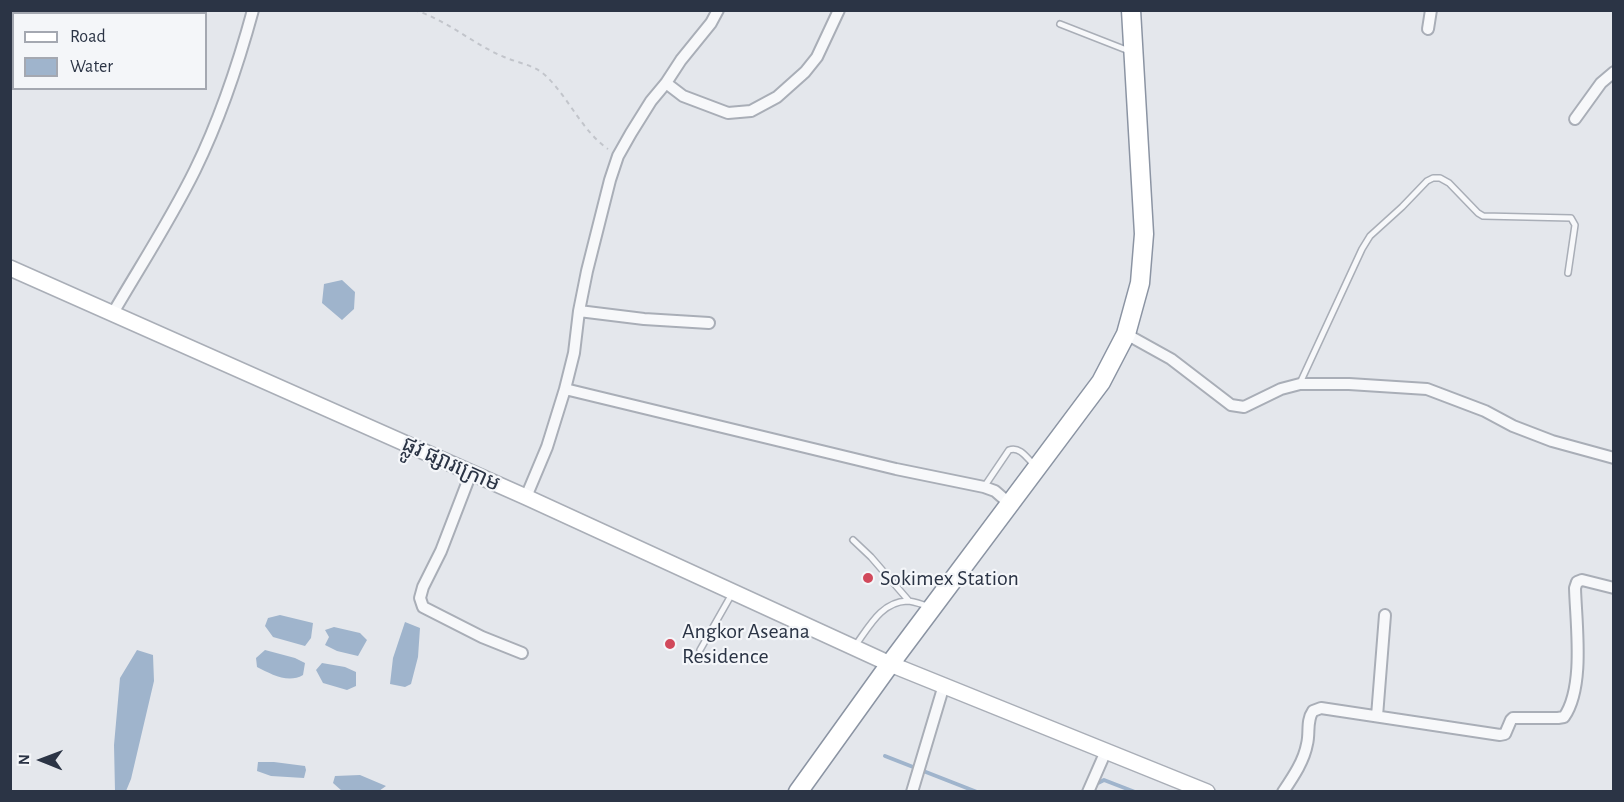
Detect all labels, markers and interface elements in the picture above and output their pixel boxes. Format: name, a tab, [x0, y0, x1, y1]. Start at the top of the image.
legend	[12, 12, 207, 90]
text: Road	[70, 28, 106, 46]
text: Water	[70, 58, 113, 76]
street label: ផ្លូវ ផ្សារក្រោម	[398, 431, 504, 497]
place label: Sokimex Station	[880, 565, 1019, 591]
marker: Sokimex Station	[861, 571, 875, 585]
place label: Angkor Aseana Residence	[682, 618, 810, 670]
marker: Angkor Aseana Residence	[663, 637, 677, 651]
north arrow	[12, 730, 72, 790]
text: N	[16, 754, 32, 765]

